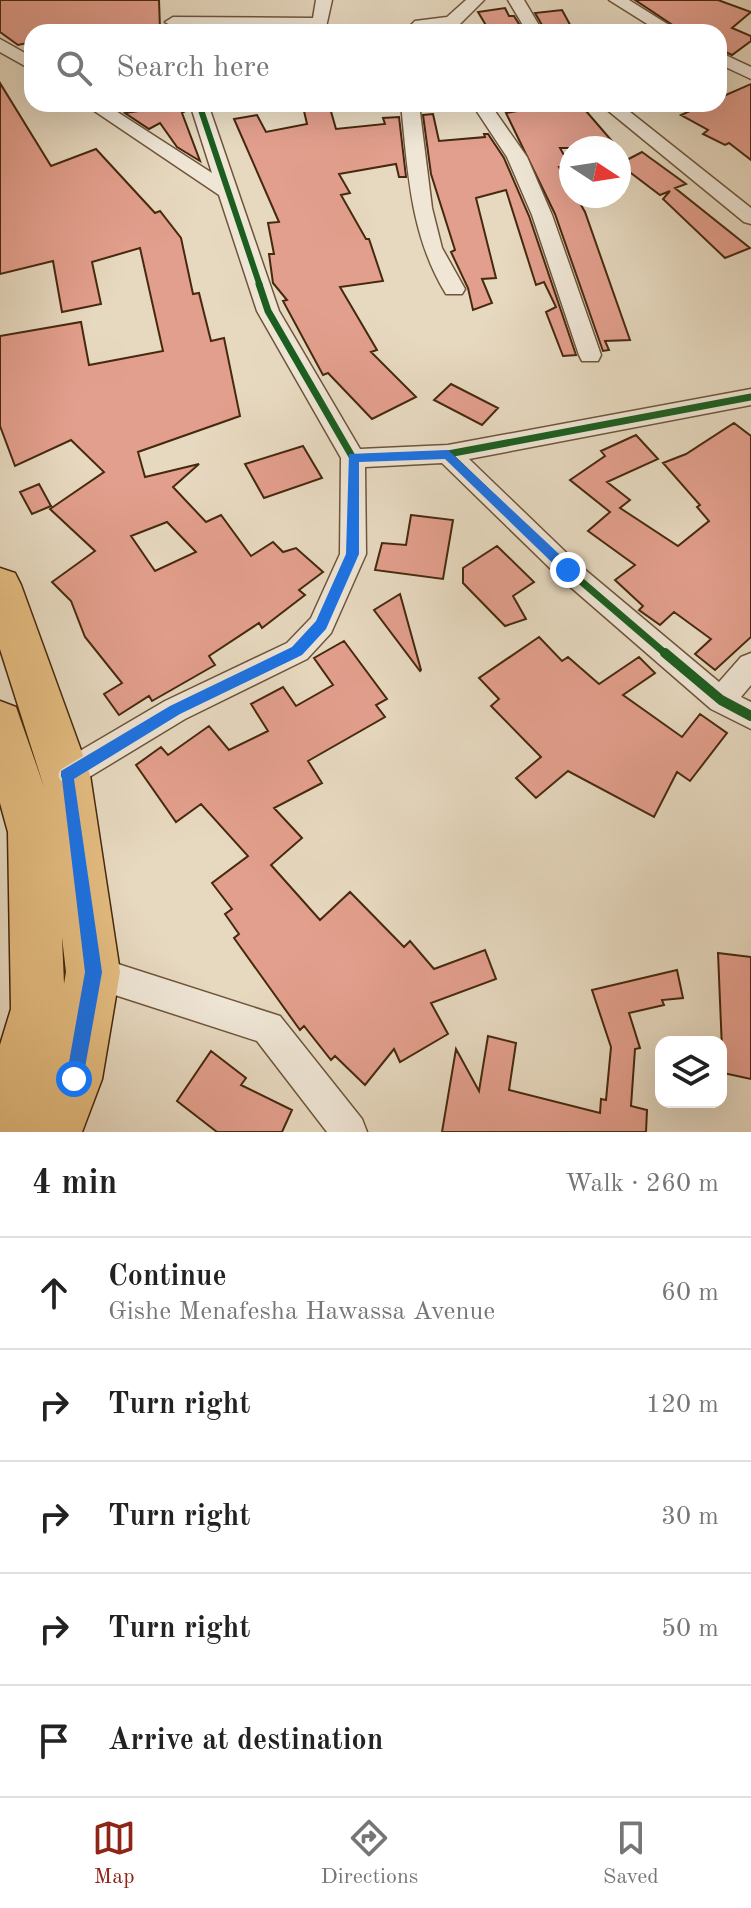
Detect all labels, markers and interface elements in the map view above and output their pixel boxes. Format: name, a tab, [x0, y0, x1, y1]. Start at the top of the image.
search box	[24, 24, 727, 112]
icon: search	[52, 46, 96, 90]
text: Search here	[116, 53, 270, 83]
north arrow	[559, 136, 631, 208]
route end	[550, 552, 586, 588]
map controls	[655, 1036, 727, 1108]
button: layers	[655, 1036, 727, 1108]
route start	[56, 1061, 92, 1097]
text: 4 min	[32, 1167, 117, 1201]
text: Walk · 260 m	[565, 1171, 719, 1197]
text: Continue	[108, 1262, 227, 1292]
icon: ahead	[32, 1271, 76, 1315]
text: 60 m	[661, 1280, 719, 1306]
text: Gishe Menafesha Hawassa Avenue	[108, 1299, 495, 1325]
icon: right	[32, 1383, 76, 1427]
text: Turn right	[108, 1390, 250, 1420]
text: 120 m	[646, 1392, 719, 1418]
icon: right	[32, 1495, 76, 1539]
text: Turn right	[108, 1502, 250, 1532]
text: 30 m	[661, 1504, 719, 1530]
icon: right	[32, 1607, 76, 1651]
text: Turn right	[108, 1614, 250, 1644]
text: 50 m	[661, 1616, 719, 1642]
icon: arrive	[32, 1719, 76, 1763]
text: Arrive at destination	[108, 1726, 383, 1756]
tab: Map	[92, 1816, 136, 1891]
tab: Directions	[321, 1816, 418, 1891]
tab: Saved	[603, 1816, 659, 1891]

